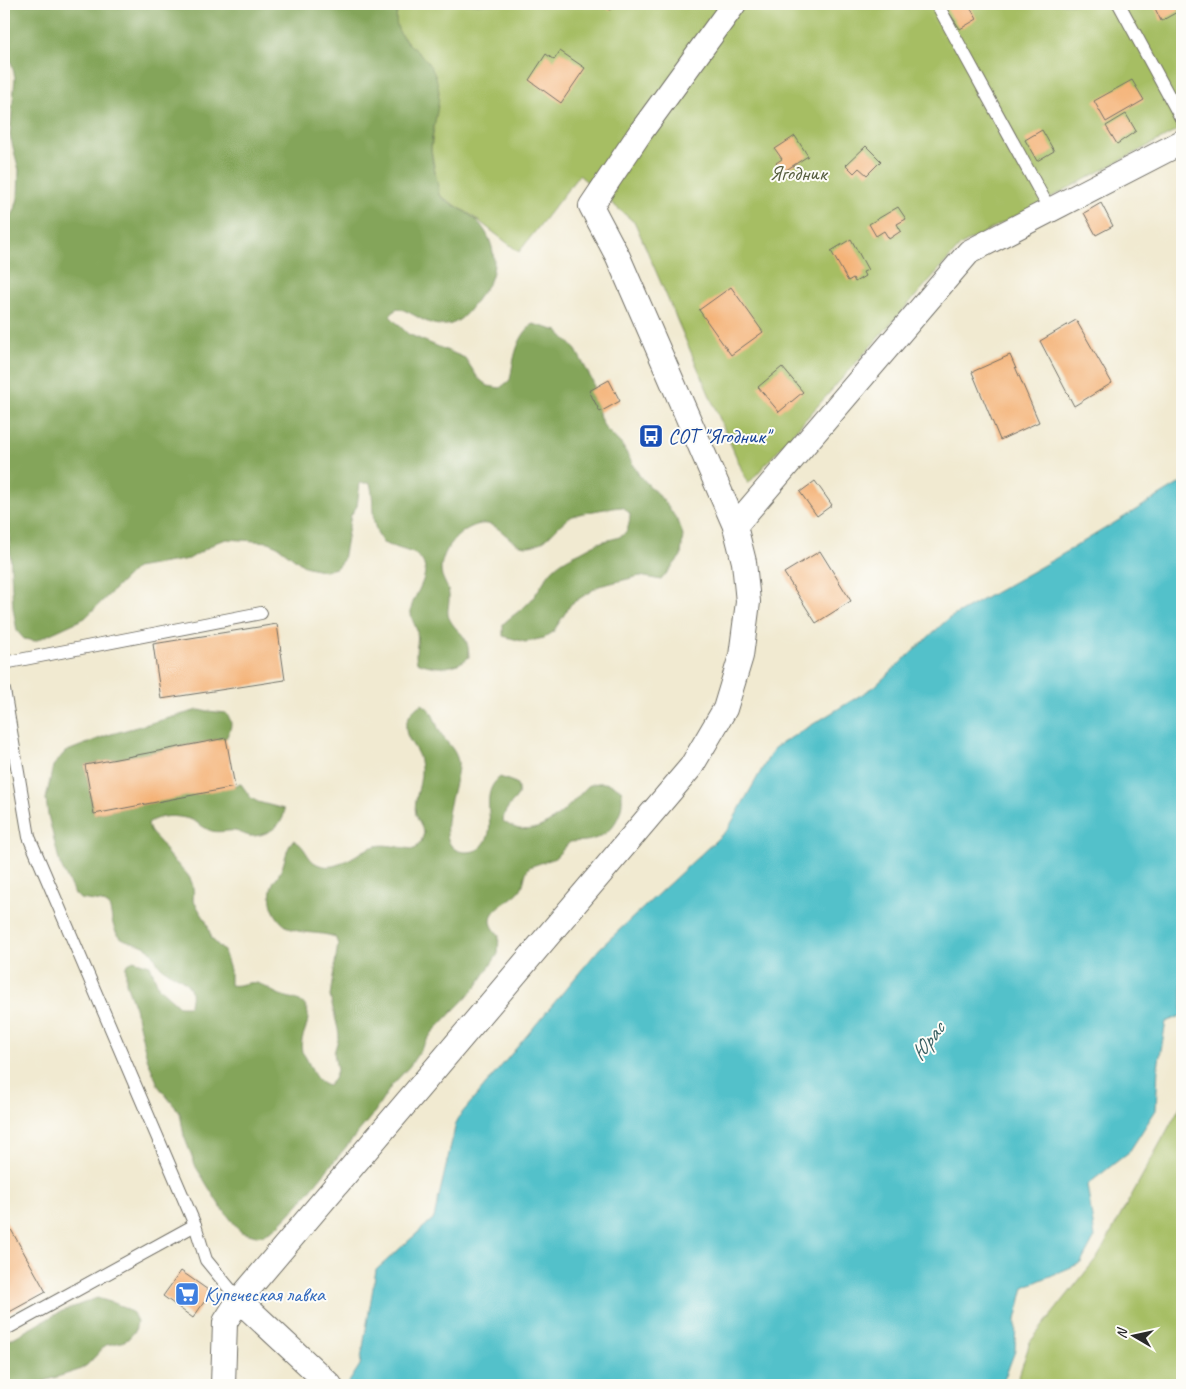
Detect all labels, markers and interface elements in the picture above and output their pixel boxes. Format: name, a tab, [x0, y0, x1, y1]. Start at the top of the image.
park label: Ягодник	[770, 160, 829, 186]
bus stop icon: СОТ "Ягодник"	[638, 423, 664, 449]
place label: СОТ "Ягодник"	[668, 423, 774, 449]
water label: Юрас	[904, 1014, 953, 1067]
supermarket icon: Купеческая лавка	[174, 1281, 200, 1307]
place label: Купеческая лавка	[204, 1281, 327, 1307]
north arrow	[1108, 1312, 1158, 1362]
text: N	[1113, 1326, 1131, 1340]

